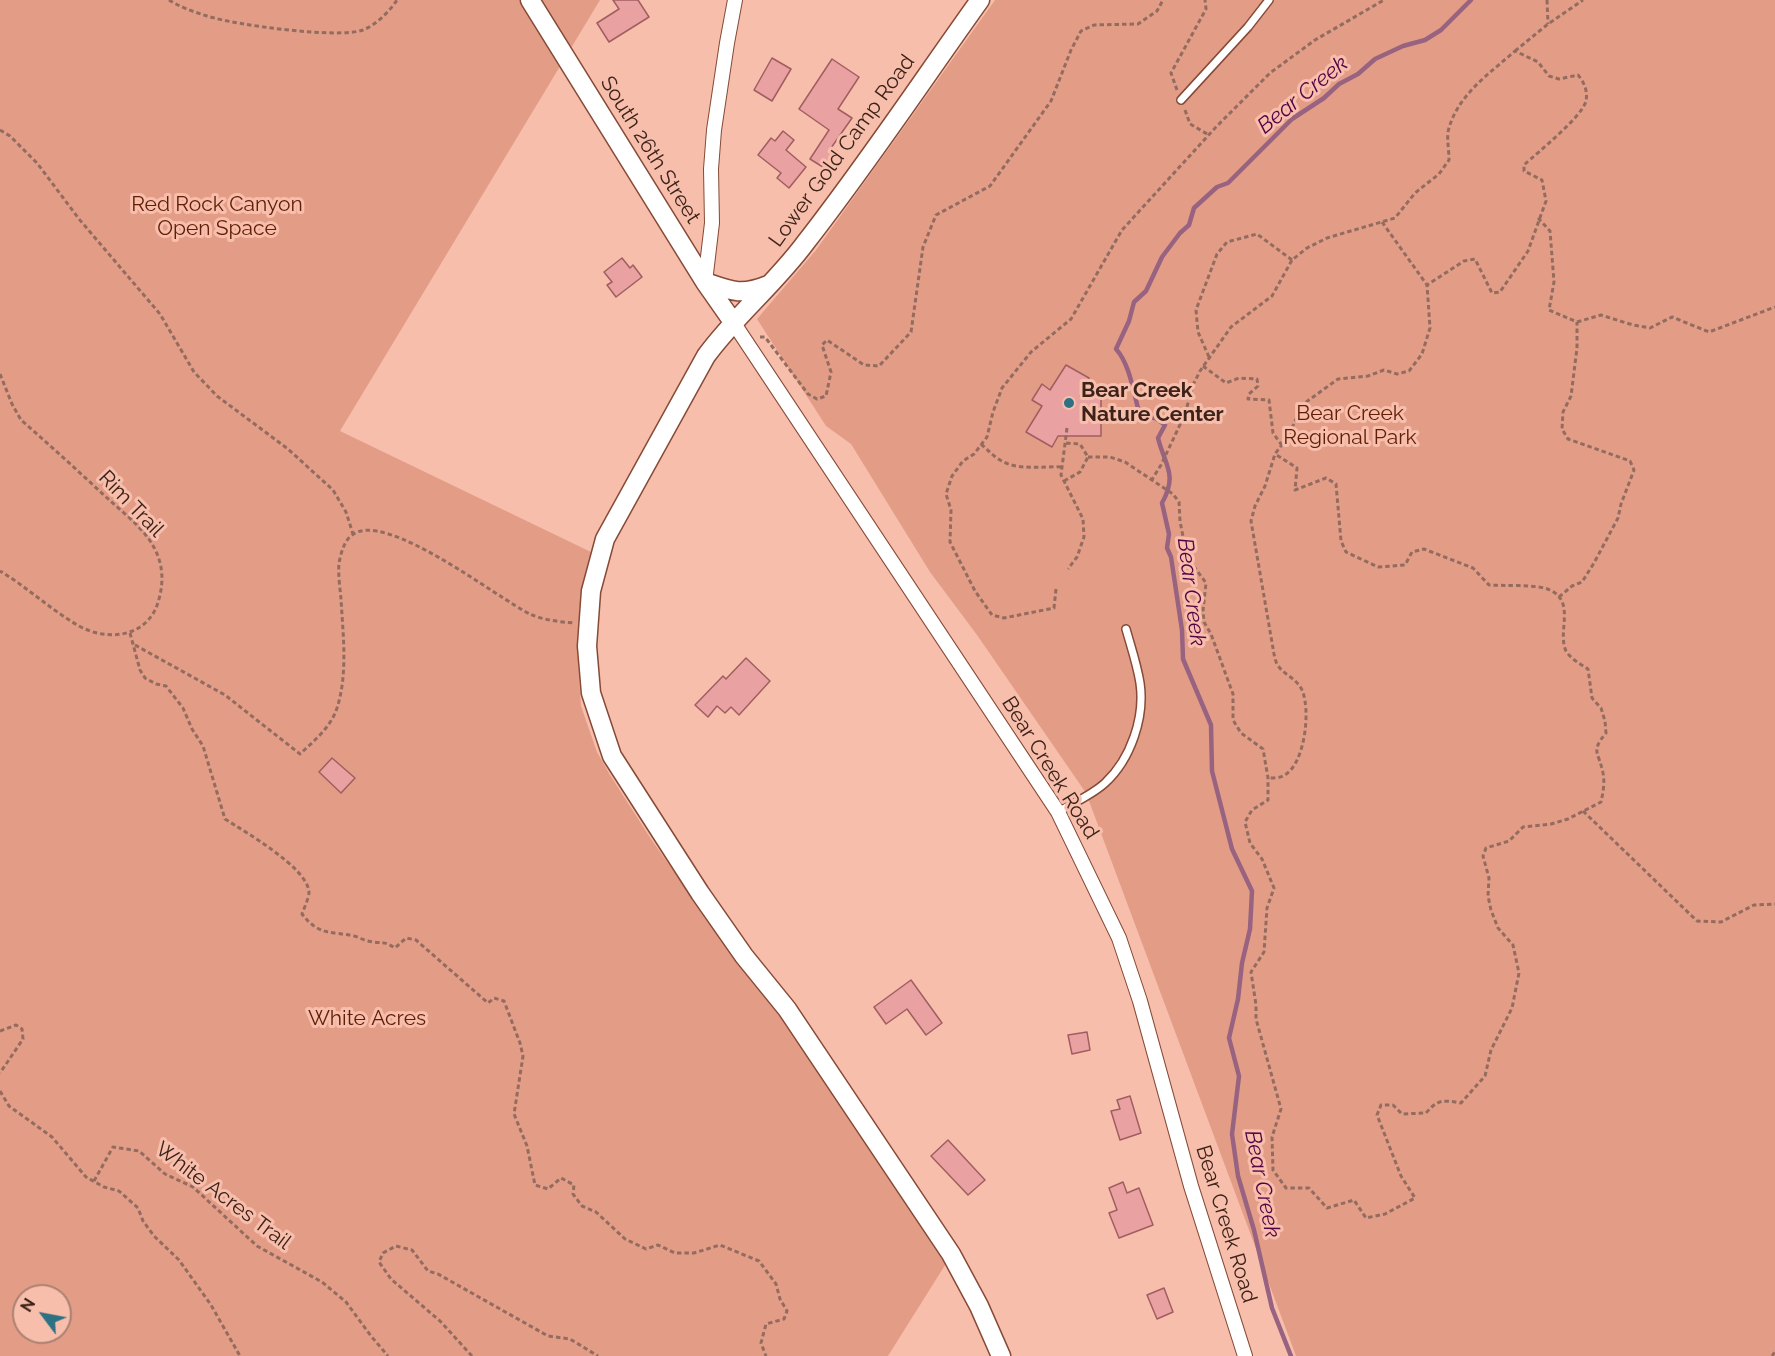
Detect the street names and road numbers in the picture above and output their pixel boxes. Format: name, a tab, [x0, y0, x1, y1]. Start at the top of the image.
street label: Lower Gold Camp Road	[764, 50, 920, 252]
street label: South 26th Street	[595, 72, 705, 228]
street label: Rim Trail	[93, 465, 169, 543]
street label: Bear Creek Road	[996, 692, 1104, 844]
street label: White Acres Trail	[150, 1137, 296, 1255]
street label: Bear Creek Road	[1190, 1142, 1262, 1306]

